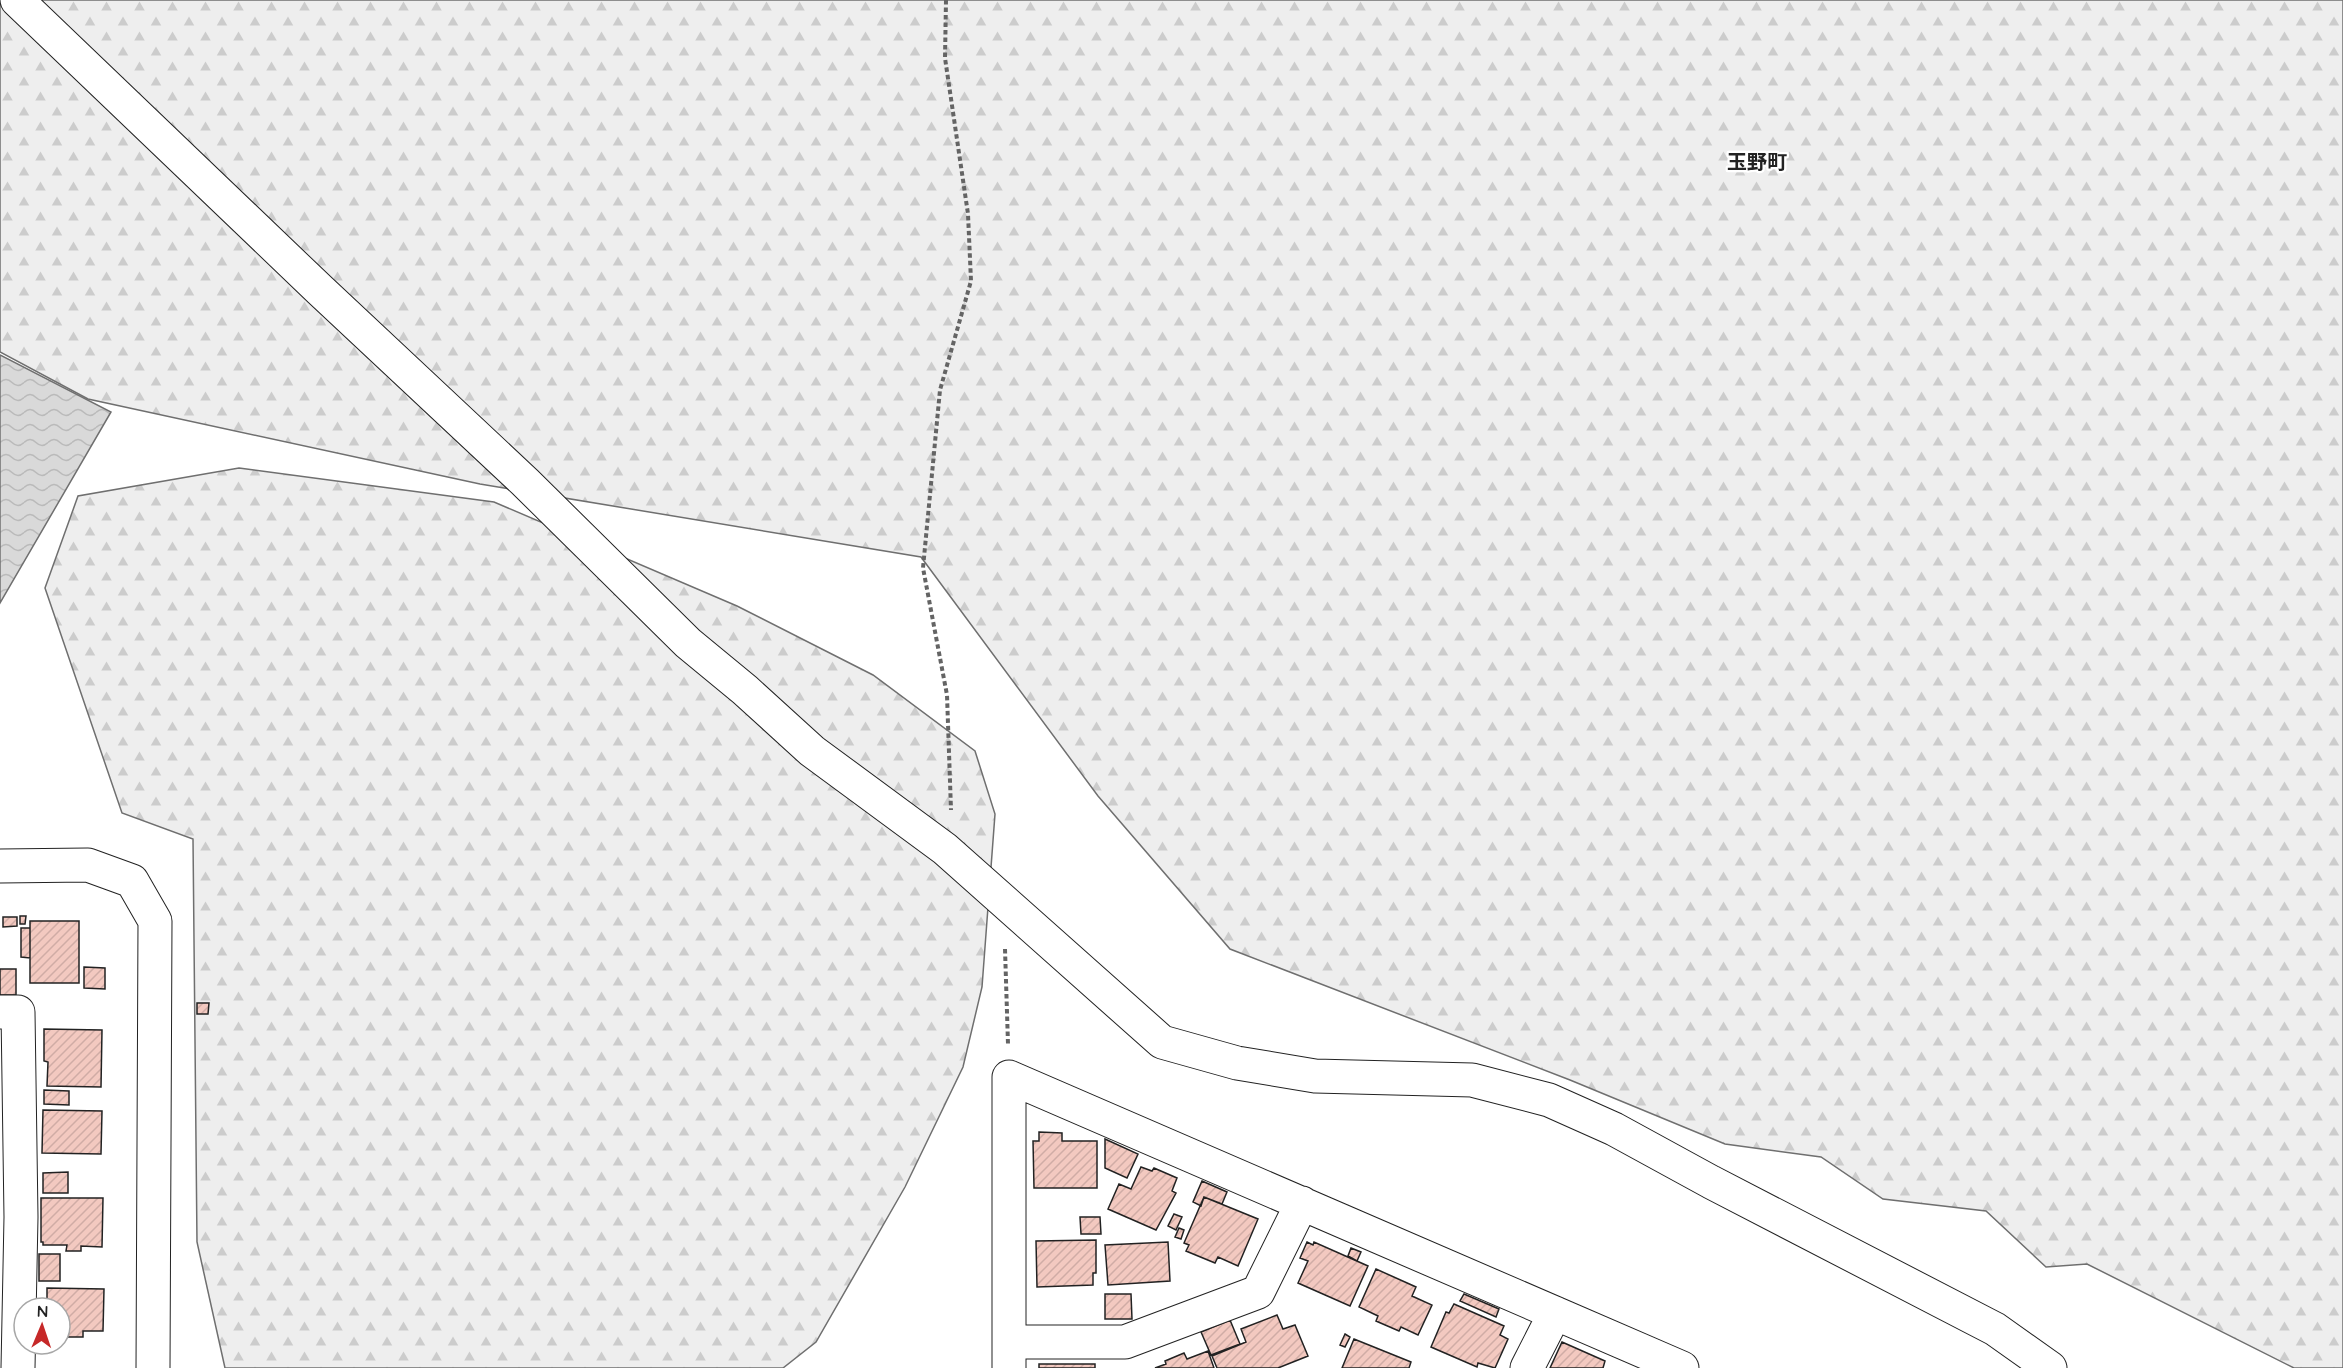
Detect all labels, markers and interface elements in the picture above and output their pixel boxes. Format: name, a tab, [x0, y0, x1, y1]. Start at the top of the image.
district label: 玉野町	[1727, 149, 1787, 174]
north arrow	[12, 1296, 72, 1356]
text: N	[36, 1301, 49, 1321]

